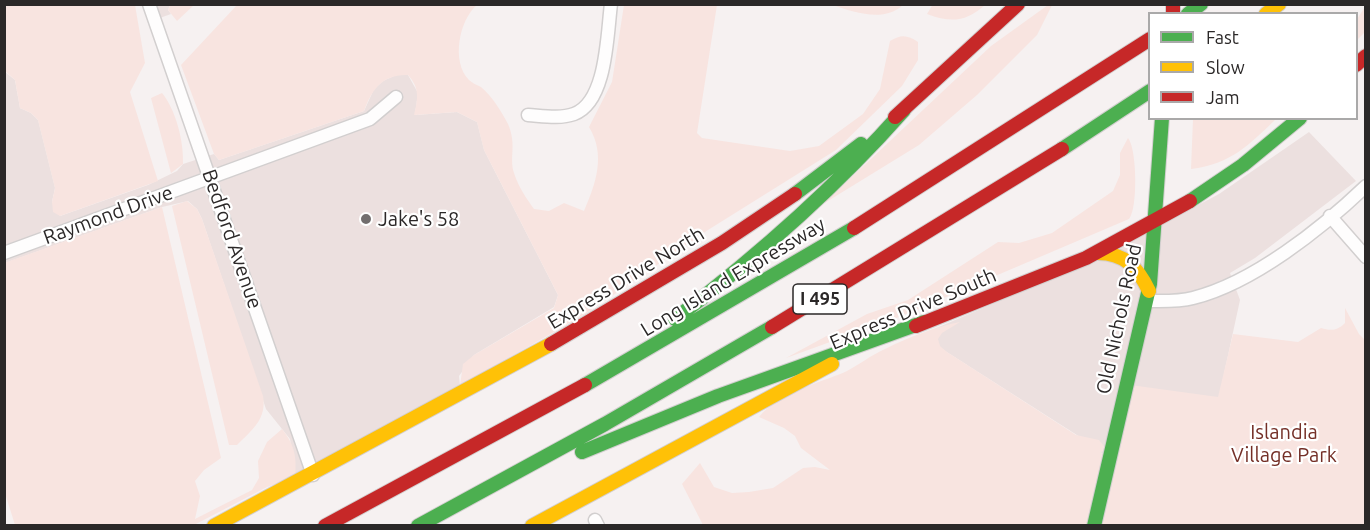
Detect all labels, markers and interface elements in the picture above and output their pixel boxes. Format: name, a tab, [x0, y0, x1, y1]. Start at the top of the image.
legend	[1148, 12, 1358, 120]
text: Fast	[1206, 27, 1239, 47]
text: Slow	[1206, 57, 1245, 77]
text: Jam	[1206, 87, 1240, 107]
street label: Bedford Avenue	[197, 166, 267, 312]
street label: Raymond Drive	[40, 180, 176, 250]
place label: Jake's 58	[378, 207, 459, 231]
marker: Jake's 58	[359, 212, 373, 226]
street label: Long Island Expressway	[636, 212, 830, 342]
street label: Express Drive North	[543, 222, 709, 334]
street label: Old Nichols Road	[1091, 242, 1147, 396]
street label: Express Drive South	[826, 263, 1000, 355]
road number: I 495	[793, 284, 847, 314]
park label: Islandia Village Park	[1231, 420, 1337, 467]

